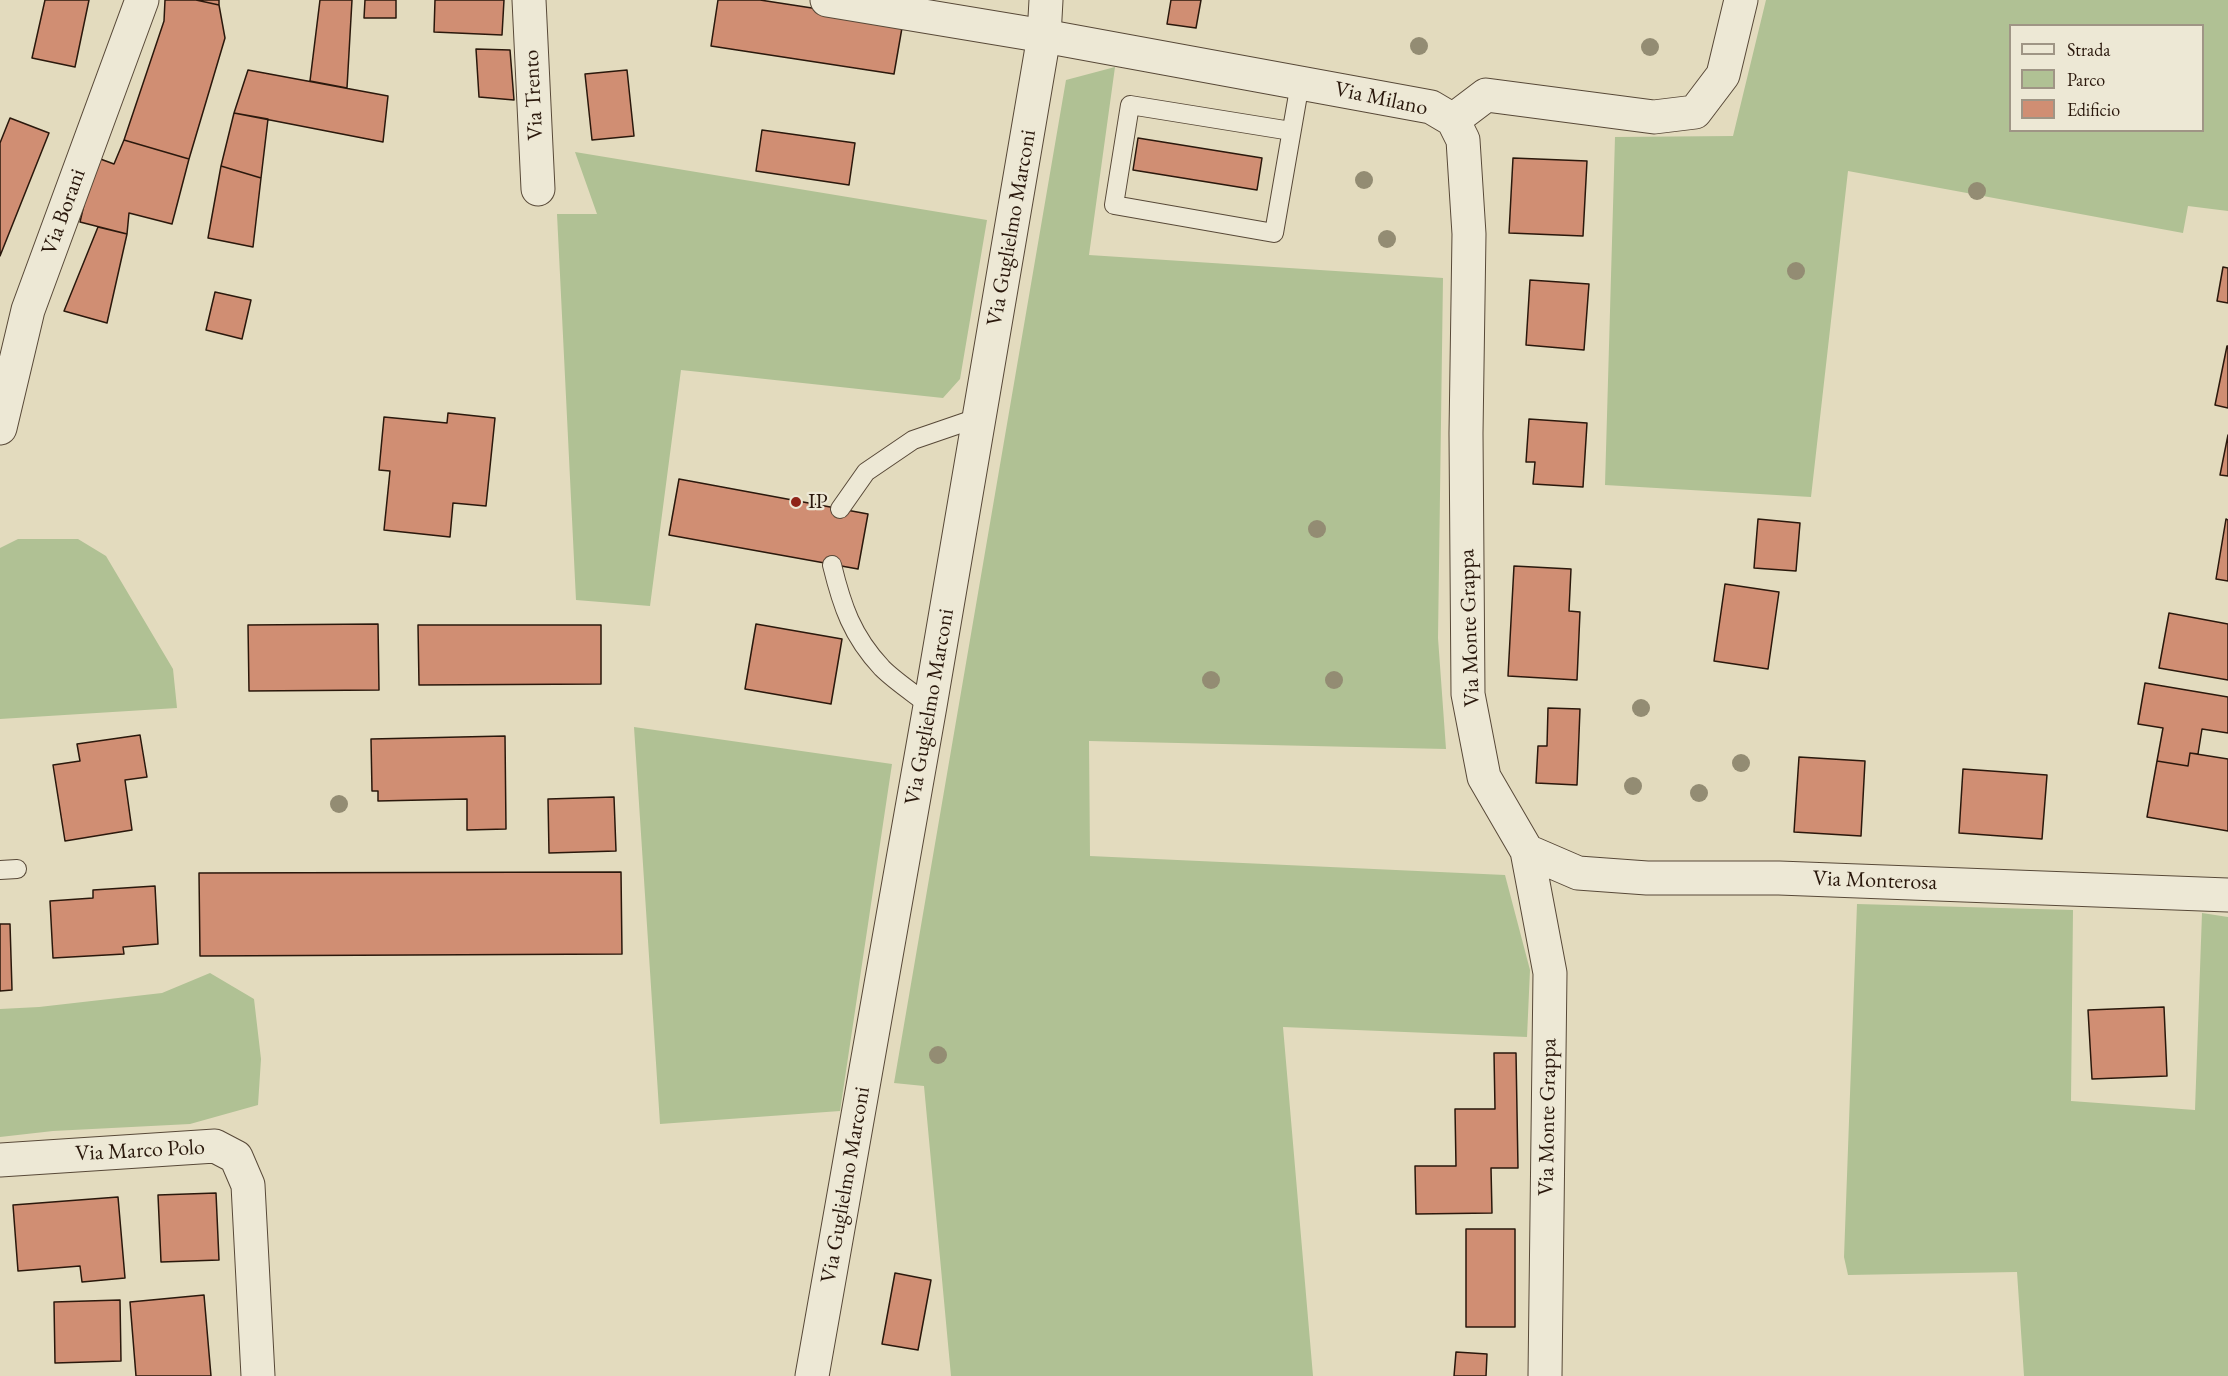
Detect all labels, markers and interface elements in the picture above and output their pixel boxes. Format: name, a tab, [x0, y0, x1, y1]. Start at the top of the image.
legend	[2009, 24, 2204, 132]
text: Strada	[2067, 38, 2111, 61]
street label: Via Trento	[518, 49, 550, 141]
text: Parco	[2067, 68, 2105, 91]
street label: Via Milano	[1332, 76, 1430, 122]
text: Edificio	[2067, 98, 2120, 121]
street label: Via Guglielmo Marconi	[982, 128, 1042, 328]
street label: Via Borani	[36, 165, 92, 259]
place label: IP	[808, 489, 828, 515]
marker: IP	[789, 495, 803, 509]
street label: Via Monte Grappa	[1454, 549, 1486, 707]
street label: Via Guglielmo Marconi	[900, 607, 960, 807]
street label: Via Monterosa	[1812, 866, 1938, 896]
street label: Via Monte Grappa	[1533, 1038, 1563, 1196]
street label: Via Guglielmo Marconi	[816, 1085, 876, 1285]
street label: Via Marco Polo	[74, 1134, 206, 1168]

